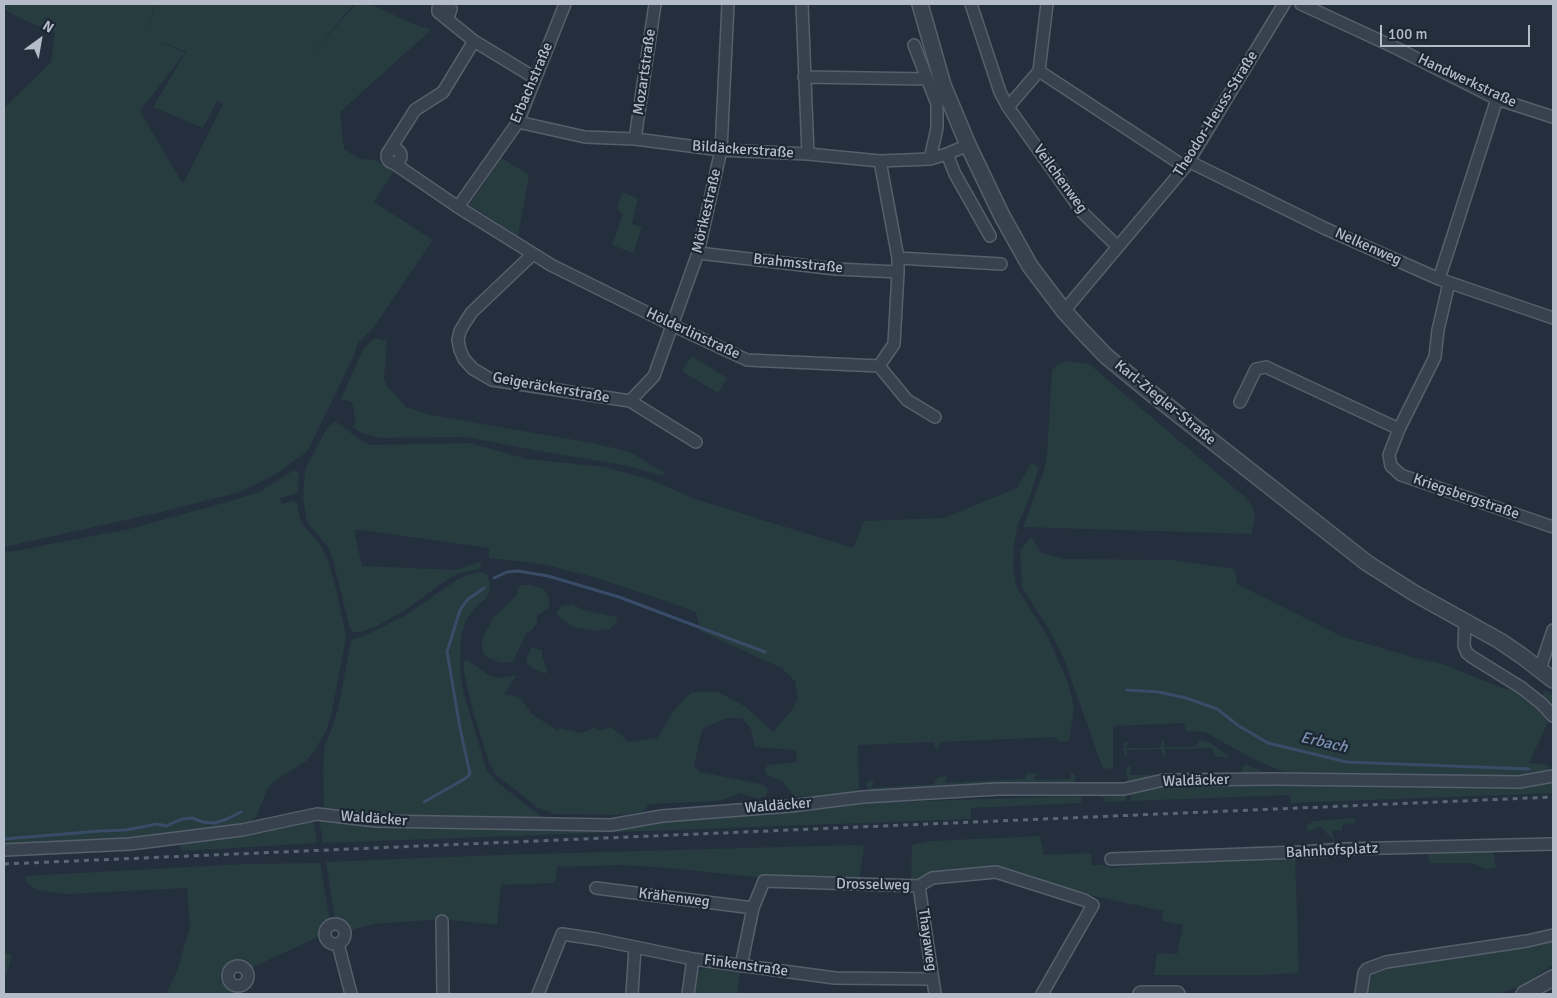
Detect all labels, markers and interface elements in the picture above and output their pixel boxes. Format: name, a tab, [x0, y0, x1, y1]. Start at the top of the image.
north arrow	[15, 15, 65, 65]
scale bar	[1382, 15, 1532, 47]
text: N	[40, 17, 57, 37]
text: 100 m	[1388, 25, 1428, 43]
street label: Mozartstraße	[630, 28, 660, 116]
street label: Erbachstraße	[507, 40, 557, 126]
street label: Theodor-Heuss-Straße	[1170, 48, 1262, 180]
street label: Handwerkstraße	[1415, 50, 1519, 112]
street label: Bildäckerstraße	[691, 137, 795, 163]
street label: Veilchenweg	[1029, 141, 1091, 217]
street label: Mörikestraße	[689, 167, 725, 255]
street label: Nelkenweg	[1332, 224, 1404, 270]
street label: Brahmsstraße	[752, 250, 844, 278]
street label: Hölderlinstraße	[643, 304, 743, 364]
street label: Karl-Ziegler-Straße	[1111, 357, 1219, 449]
street label: Geigeräckerstraße	[491, 369, 611, 407]
street label: Kriegsbergstraße	[1410, 470, 1522, 524]
water label: Erbach	[1299, 728, 1349, 758]
street label: Waldäcker	[1162, 771, 1230, 791]
street label: Waldäcker	[744, 794, 812, 818]
street label: Waldäcker	[340, 808, 408, 830]
street label: Bahnhofsplatz	[1285, 840, 1379, 862]
street label: Drosselweg	[836, 875, 910, 895]
street label: Krähenweg	[637, 885, 711, 911]
street label: Thayaweg	[914, 907, 940, 973]
street label: Finkenstraße	[703, 951, 789, 981]

